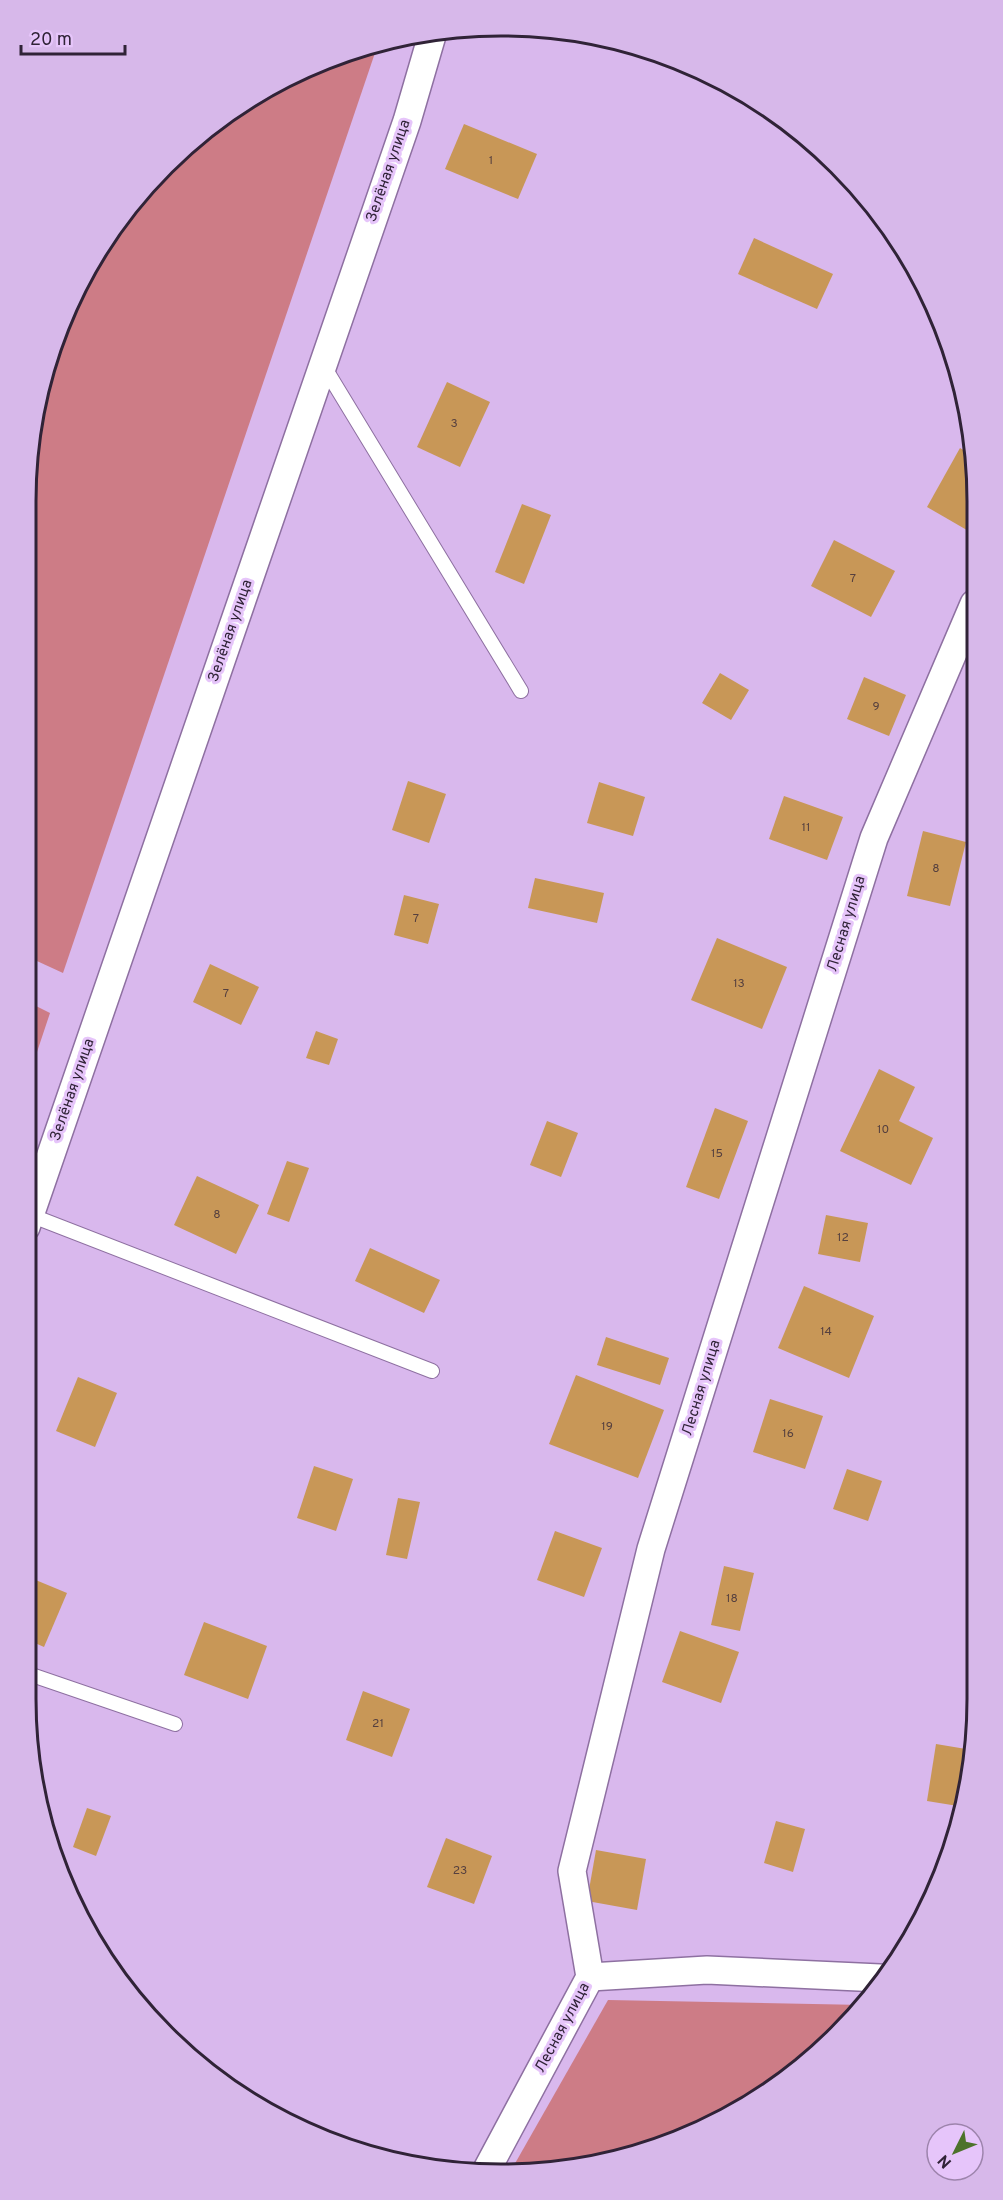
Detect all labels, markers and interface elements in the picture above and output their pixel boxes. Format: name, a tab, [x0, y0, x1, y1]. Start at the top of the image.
scale bar	[21, 18, 124, 56]
text: 20 m	[30, 29, 72, 52]
street label: Зелёная улица	[363, 117, 415, 225]
house number: 1	[489, 153, 493, 169]
house number: 3	[450, 416, 458, 432]
house number: 7	[850, 571, 856, 587]
street label: Зелёная улица	[205, 577, 257, 685]
house number: 9	[872, 699, 880, 715]
house number: 11	[802, 820, 810, 836]
house number: 8	[932, 861, 940, 877]
street label: Лесная улица	[823, 874, 871, 974]
house number: 7	[413, 911, 419, 927]
house number: 13	[733, 976, 745, 992]
house number: 7	[223, 986, 229, 1002]
street label: Зелёная улица	[47, 1036, 99, 1144]
house number: 10	[877, 1122, 889, 1138]
house number: 15	[711, 1146, 723, 1162]
house number: 8	[213, 1207, 221, 1223]
house number: 12	[837, 1230, 849, 1246]
house number: 14	[820, 1324, 832, 1340]
street label: Лесная улица	[678, 1338, 726, 1438]
house number: 19	[601, 1419, 613, 1435]
house number: 16	[782, 1426, 794, 1442]
house number: 18	[726, 1591, 738, 1607]
house number: 21	[372, 1716, 384, 1732]
house number: 23	[453, 1863, 467, 1879]
street label: Лесная улица	[531, 1980, 595, 2076]
north arrow	[925, 2122, 985, 2182]
text: N	[934, 2150, 957, 2172]

